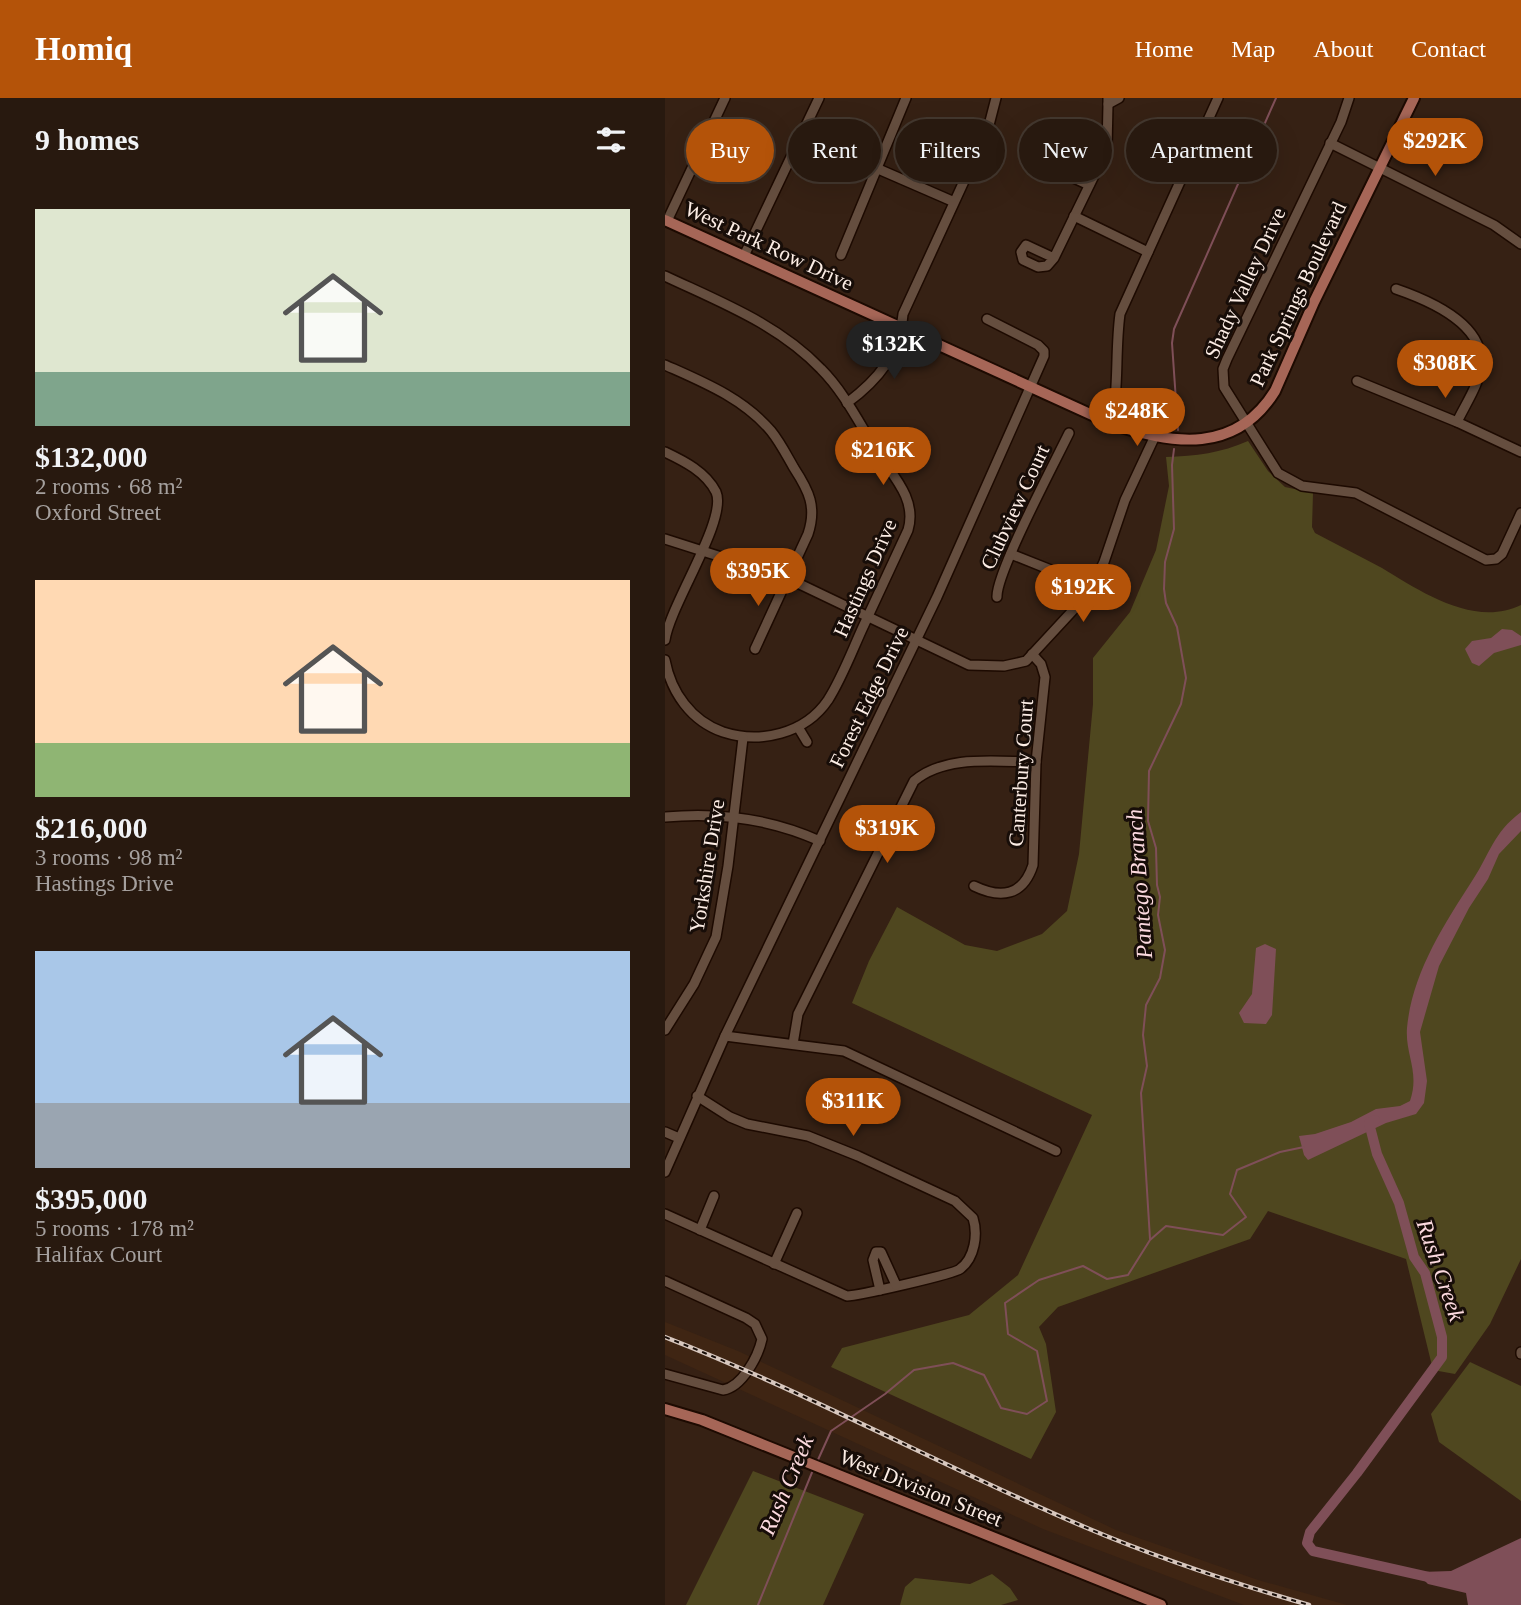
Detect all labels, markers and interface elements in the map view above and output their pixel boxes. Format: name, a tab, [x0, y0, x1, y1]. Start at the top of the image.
text: Homiq	[35, 31, 132, 67]
text: Home	[1135, 36, 1193, 62]
text: Map	[1231, 36, 1275, 62]
text: About	[1313, 36, 1373, 62]
text: Contact	[1411, 36, 1486, 62]
pin: $292K	[1386, 118, 1484, 178]
chip: Buy	[686, 119, 774, 182]
chip: Rent	[788, 119, 881, 182]
chip: Filters	[895, 119, 1005, 182]
chip: New	[1019, 119, 1112, 182]
chip: Apartment	[1126, 119, 1277, 182]
icon: filters	[592, 121, 630, 159]
text: 9 homes	[35, 123, 139, 156]
text: $292K	[1403, 128, 1467, 153]
street label: West Park Row Drive	[681, 196, 857, 296]
street label: Park Springs Boulevard	[1245, 198, 1351, 390]
street label: Shady Valley Drive	[1199, 204, 1291, 362]
icon: home	[270, 255, 396, 381]
pin: $132K	[845, 322, 943, 381]
text: $132K	[862, 331, 926, 356]
pin: $308K	[1396, 341, 1494, 400]
text: $308K	[1413, 350, 1477, 375]
pin: $248K	[1088, 388, 1186, 448]
text: $248K	[1105, 398, 1169, 423]
pin: $216K	[834, 428, 932, 487]
text: $216K	[851, 437, 915, 462]
text: $132,000	[35, 440, 148, 473]
street label: Clubview Court	[976, 441, 1054, 573]
text: 2 rooms · 68 m²	[35, 474, 182, 499]
text: Oxford Street	[35, 500, 161, 525]
street label: Hastings Drive	[828, 515, 902, 641]
pin: $395K	[709, 548, 807, 608]
text: $395K	[726, 558, 790, 583]
pin: $192K	[1034, 564, 1132, 624]
text: $192K	[1051, 574, 1115, 599]
street label: Forest Edge Drive	[824, 623, 914, 771]
icon: home	[270, 626, 396, 752]
street label: Canterbury Court	[1004, 698, 1038, 847]
street label: Yorkshire Drive	[685, 797, 729, 935]
pin: $319K	[838, 806, 936, 865]
water label: Pantego Branch	[1122, 808, 1157, 961]
text: $216,000	[35, 811, 148, 844]
text: $319K	[855, 815, 919, 840]
text: 3 rooms · 98 m²	[35, 845, 182, 870]
text: Hastings Drive	[35, 871, 174, 896]
icon: home	[270, 997, 396, 1123]
pin: $311K	[804, 1079, 902, 1138]
text: $311K	[822, 1088, 884, 1113]
text: $395,000	[35, 1182, 148, 1215]
water label: Rush Creek	[1411, 1215, 1470, 1325]
text: 5 rooms · 178 m²	[35, 1216, 194, 1241]
text: Halifax Court	[35, 1242, 162, 1267]
water label: Rush Creek	[754, 1431, 819, 1540]
street label: West Division Street	[836, 1444, 1006, 1532]

